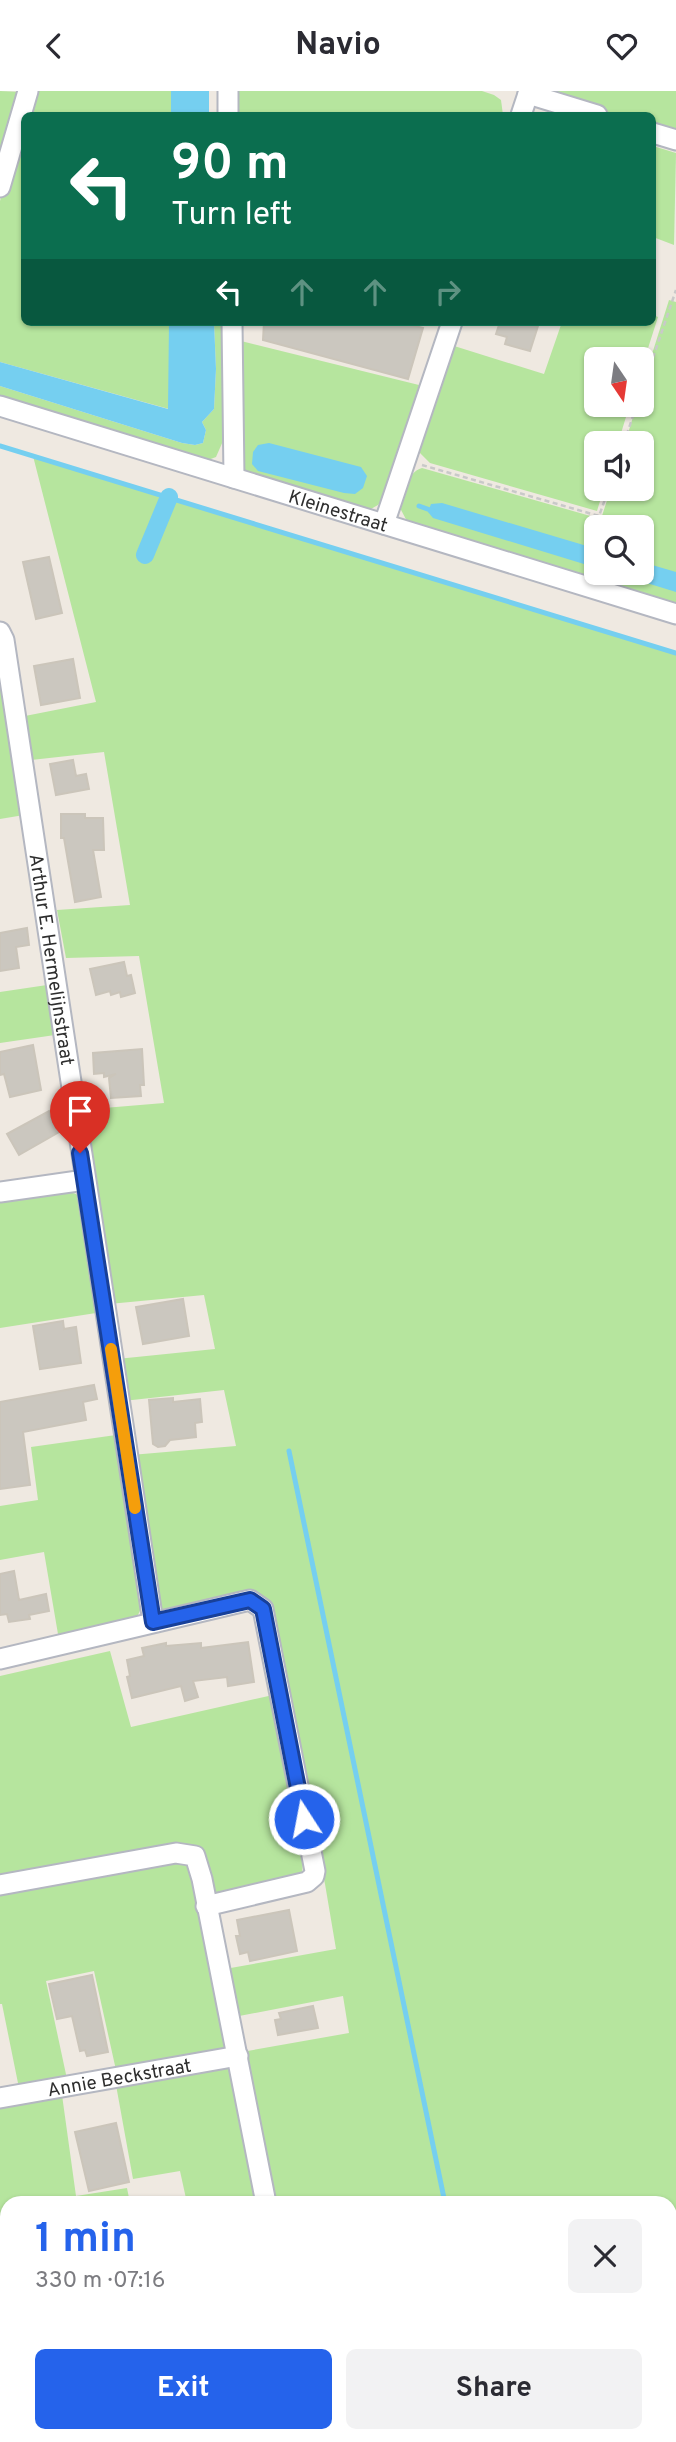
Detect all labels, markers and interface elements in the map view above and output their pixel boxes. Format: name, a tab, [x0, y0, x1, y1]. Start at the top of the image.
text: Navio	[295, 26, 381, 66]
icon: back	[35, 27, 73, 65]
icon: heart	[603, 27, 641, 65]
text: 90 m	[171, 135, 289, 197]
icon: left	[56, 140, 147, 231]
text: Turn left	[171, 196, 292, 236]
icon: left	[210, 273, 248, 311]
icon: ahead	[283, 273, 321, 311]
icon: ahead	[356, 273, 394, 311]
icon: right	[429, 273, 467, 311]
north arrow	[584, 347, 654, 417]
map controls	[584, 347, 654, 585]
button: sound	[584, 431, 654, 501]
street label: Kleinestraat	[285, 485, 390, 539]
button: search	[584, 515, 654, 585]
street label: Arthur E. Hermelijnstraat	[23, 852, 78, 1067]
pin	[50, 1081, 110, 1153]
icon: arrive	[61, 1092, 99, 1130]
position arrow	[267, 1782, 341, 1856]
street label: Annie Beckstraat	[46, 2054, 193, 2103]
text: 1 min	[35, 2214, 136, 2267]
button: close	[568, 2219, 642, 2293]
text: 330 m · 07:16	[35, 2267, 166, 2296]
button: Exit	[35, 2349, 332, 2429]
button: Share	[346, 2349, 642, 2429]

